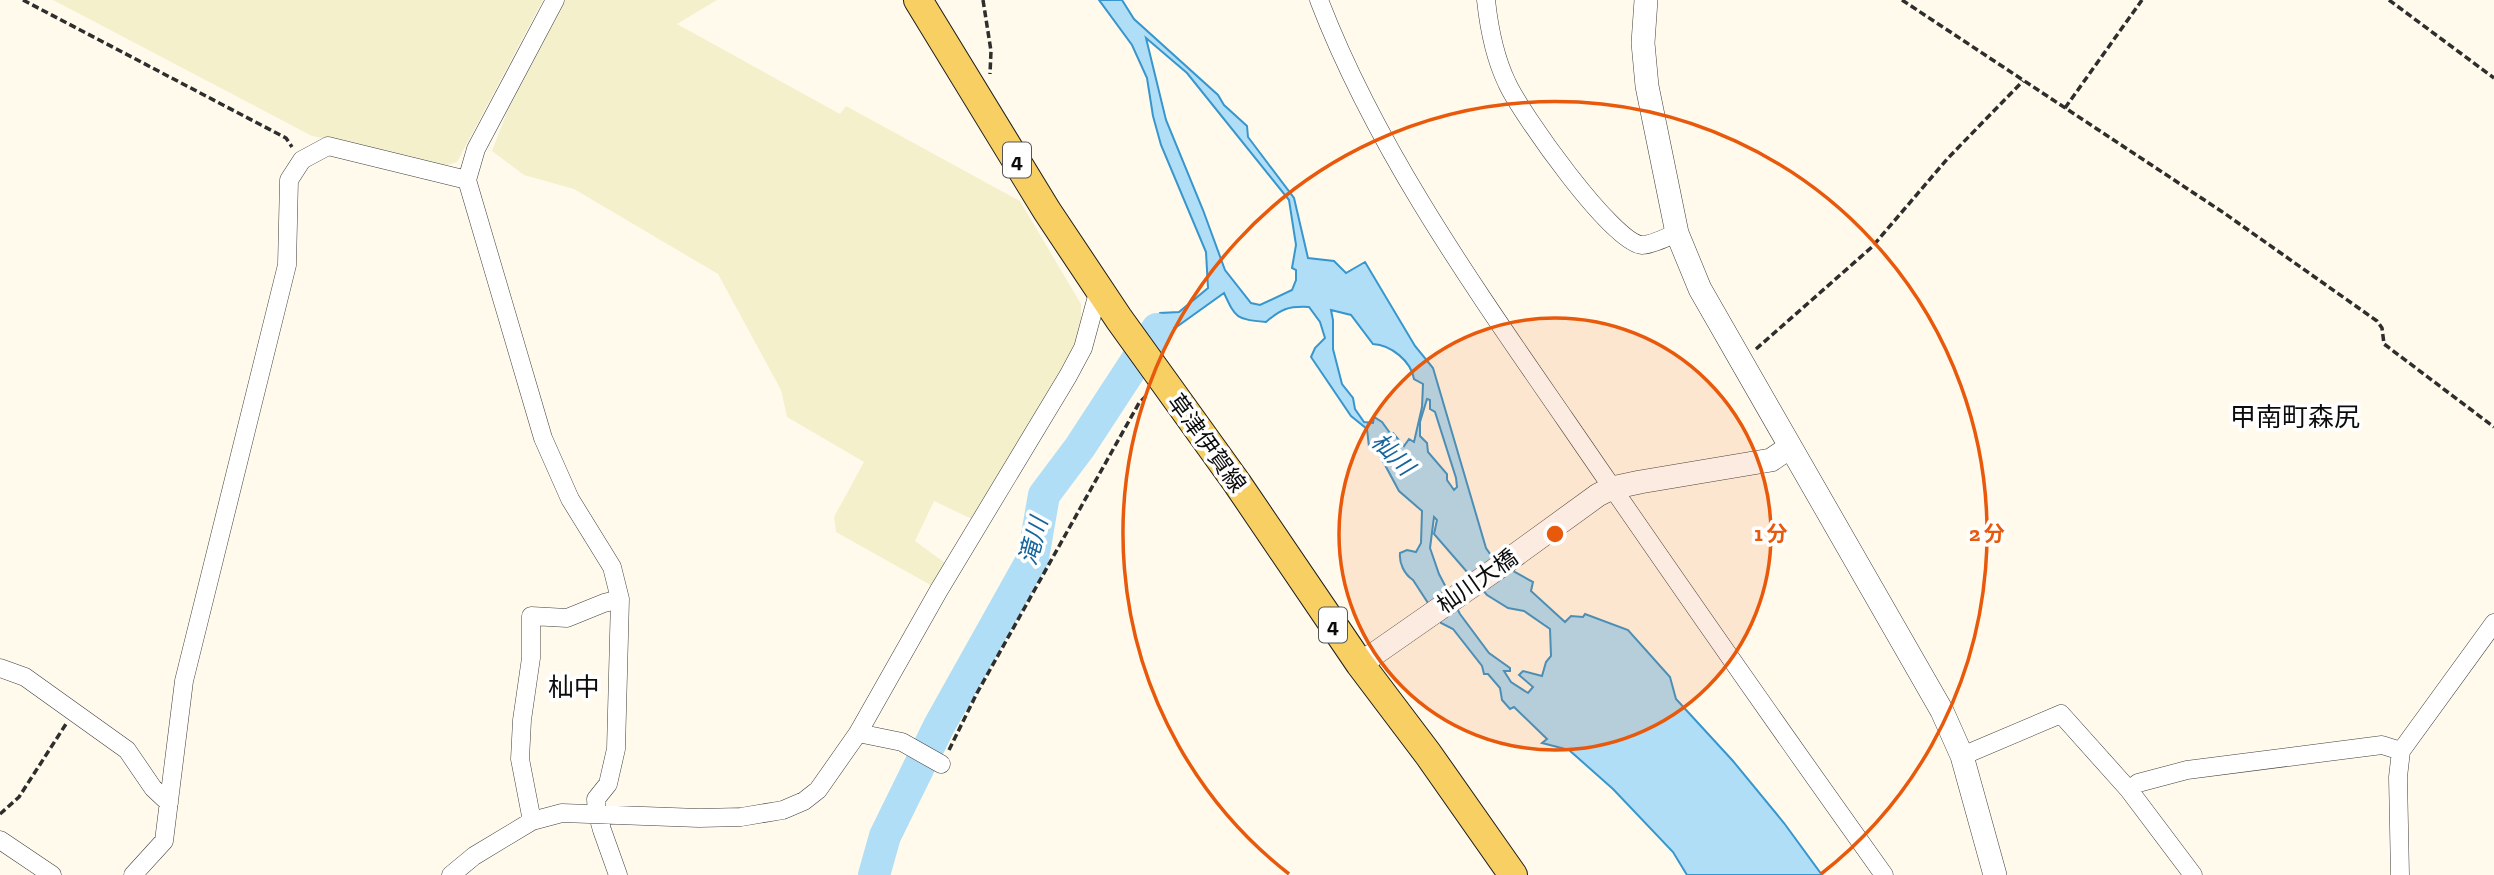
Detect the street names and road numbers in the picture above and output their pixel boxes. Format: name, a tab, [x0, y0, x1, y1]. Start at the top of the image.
road number: 4	[1003, 142, 1031, 178]
street label: 草津伊賀線	[1162, 388, 1252, 498]
street label: 杣川大橋	[1431, 543, 1523, 619]
road number: 4	[1319, 608, 1347, 642]

